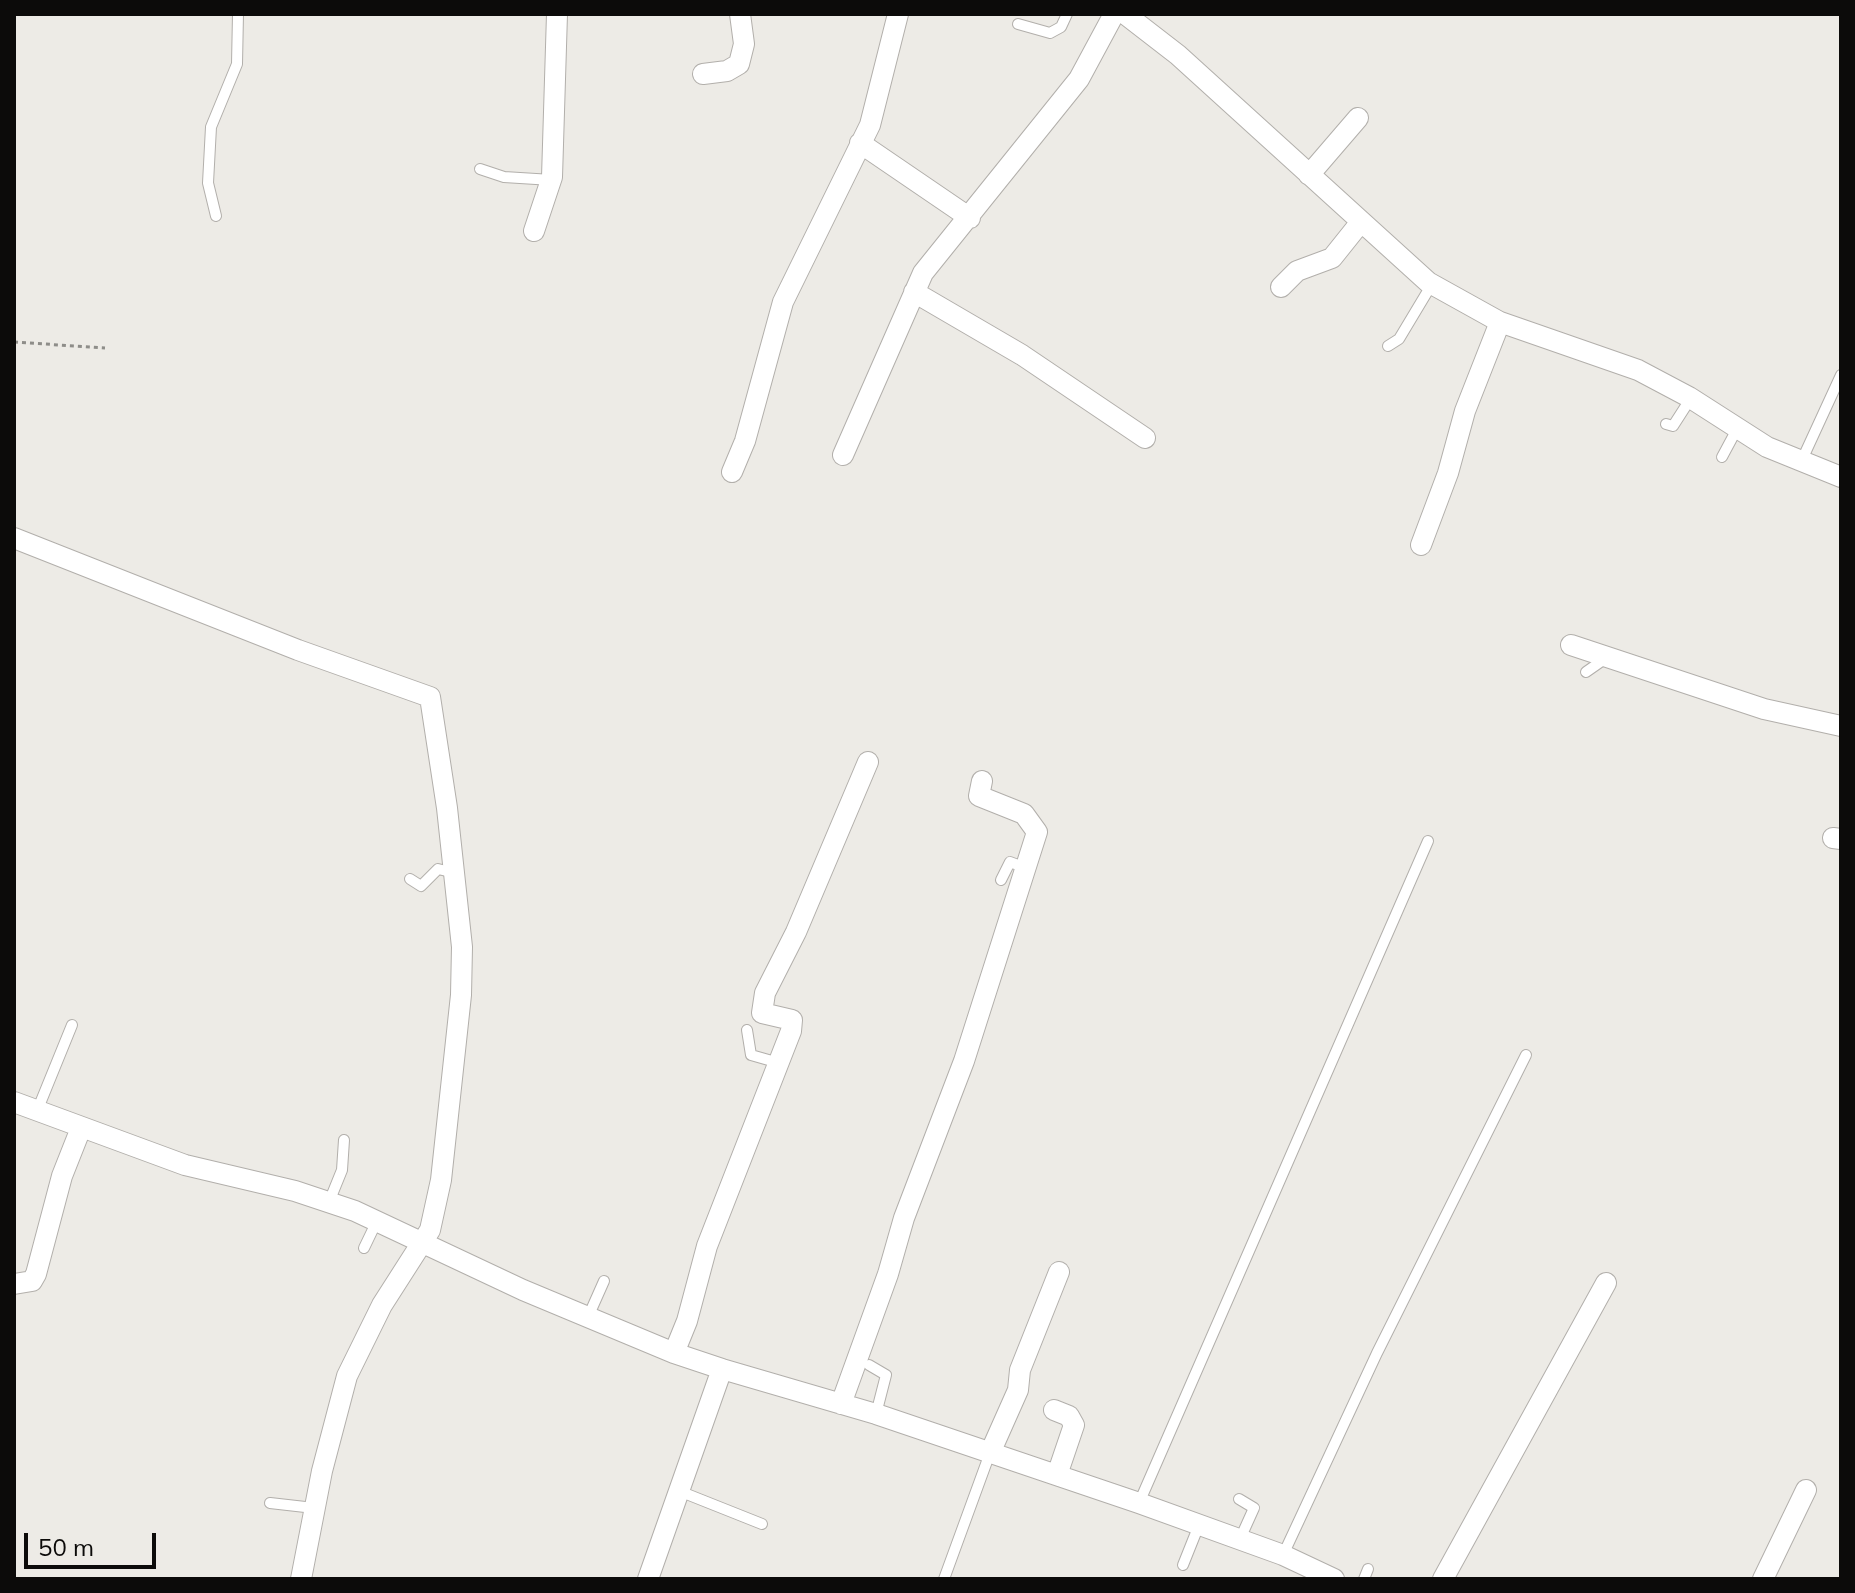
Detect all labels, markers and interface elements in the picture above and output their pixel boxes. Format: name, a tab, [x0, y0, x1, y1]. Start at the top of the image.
scale bar	[28, 1517, 160, 1567]
text: 50 m	[38, 1532, 94, 1562]

